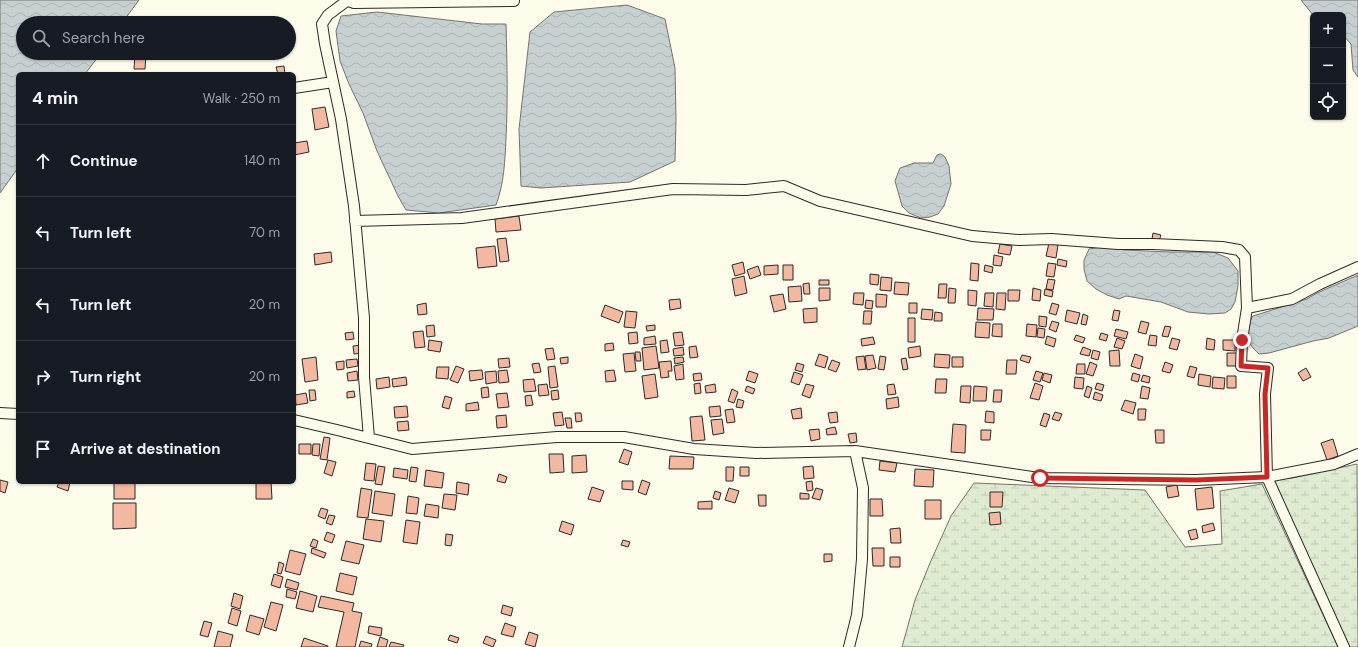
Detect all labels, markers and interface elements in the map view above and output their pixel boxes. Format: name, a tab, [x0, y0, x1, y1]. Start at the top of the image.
map controls	[1310, 12, 1346, 120]
button: +	[1310, 12, 1346, 48]
search box	[16, 16, 296, 60]
icon: search	[30, 27, 52, 49]
text: Search here	[62, 28, 145, 48]
button: −	[1310, 48, 1346, 84]
button: locate	[1310, 84, 1346, 120]
text: 4 min	[32, 87, 78, 109]
text: Walk · 250 m	[203, 90, 280, 107]
icon: ahead	[32, 150, 54, 172]
text: Continue	[70, 151, 138, 171]
text: 140 m	[244, 152, 280, 169]
icon: left	[32, 222, 54, 244]
text: Turn left	[70, 223, 131, 243]
text: 70 m	[249, 224, 280, 241]
icon: left	[32, 294, 54, 316]
text: Turn left	[70, 295, 131, 315]
text: 20 m	[249, 296, 280, 313]
route end	[1233, 331, 1251, 349]
icon: right	[32, 366, 54, 388]
text: Turn right	[70, 367, 141, 387]
text: 20 m	[249, 368, 280, 385]
icon: arrive	[32, 438, 54, 460]
text: Arrive at destination	[70, 439, 221, 459]
route start	[1031, 469, 1049, 487]

